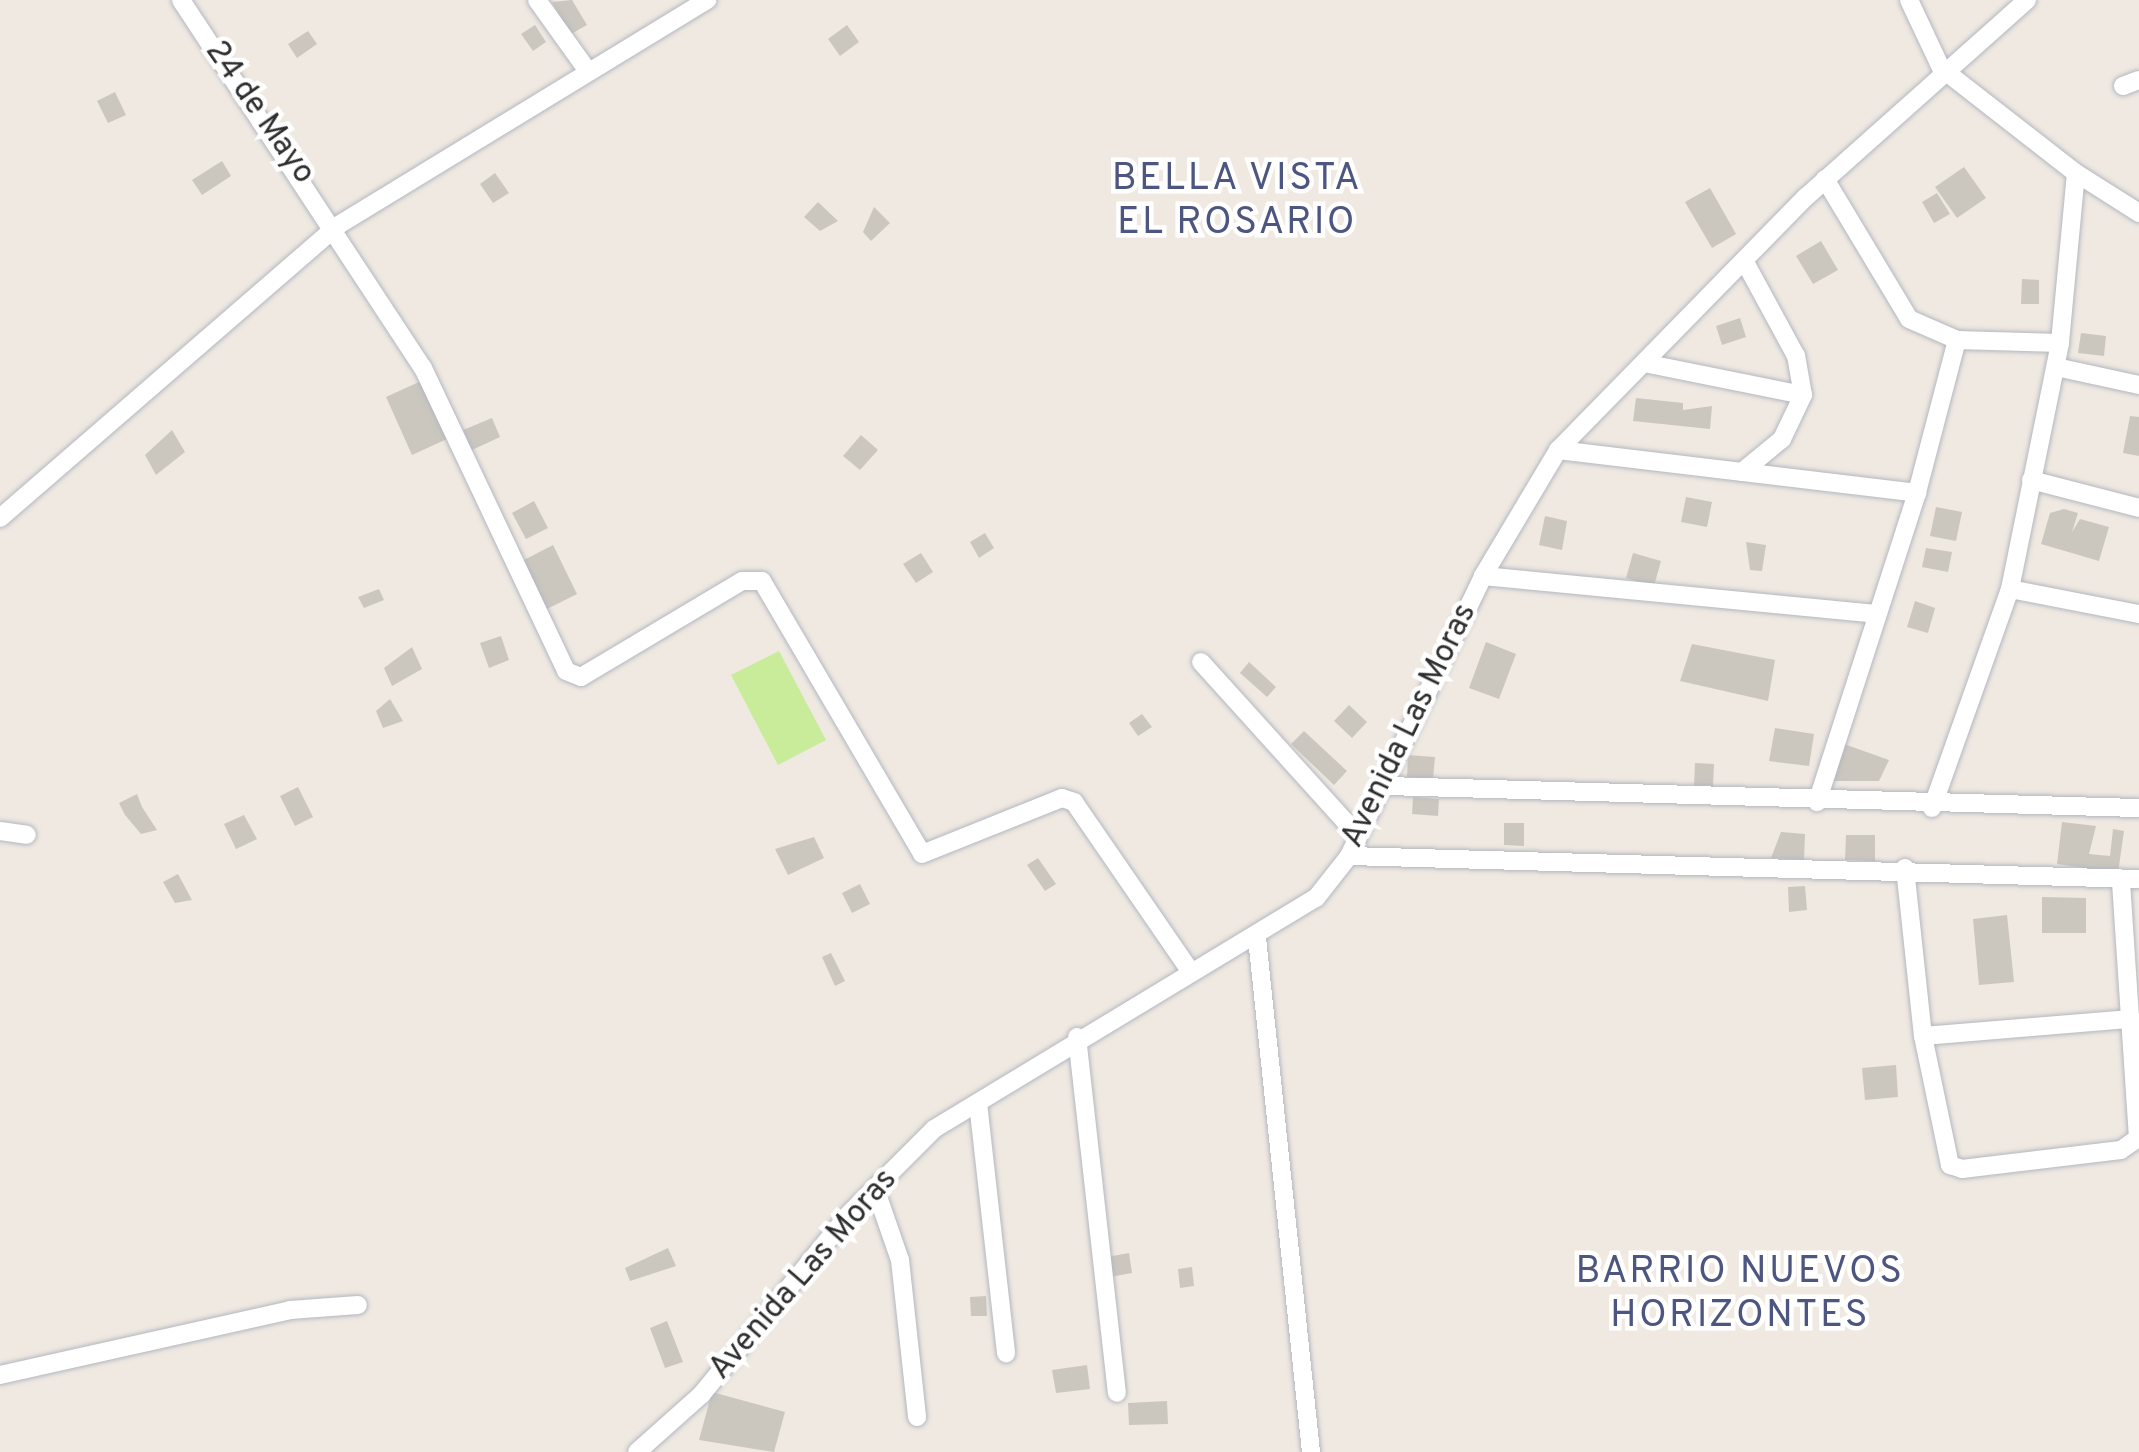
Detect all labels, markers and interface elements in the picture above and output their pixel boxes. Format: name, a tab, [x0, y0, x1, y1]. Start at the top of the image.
street label: 24 de Mayo	[196, 34, 322, 192]
district label: BELLA VISTA EL ROSARIO	[1110, 157, 1364, 246]
street label: Avenida Las Moras	[1334, 598, 1486, 854]
street label: Avenida Las Moras	[702, 1162, 906, 1388]
district label: BARRIO NUEVOS HORIZONTES	[1575, 1250, 1905, 1340]

